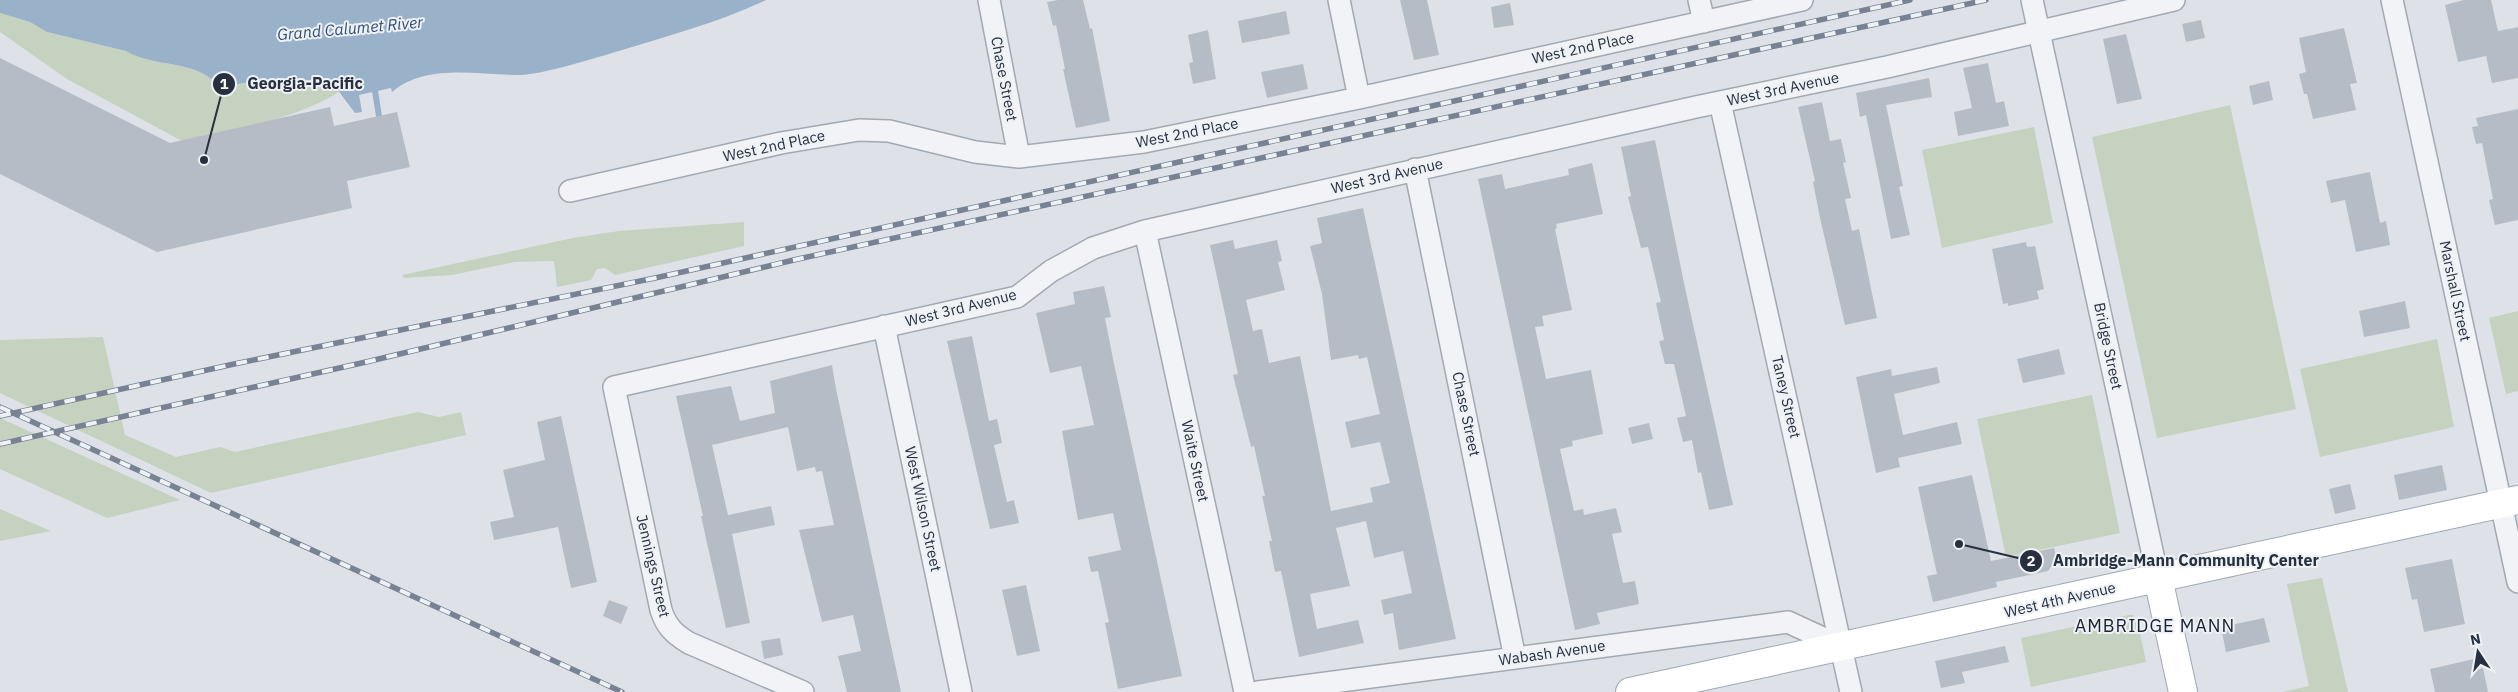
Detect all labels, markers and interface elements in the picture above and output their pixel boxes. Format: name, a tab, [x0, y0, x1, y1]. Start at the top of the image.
water label: Grand Calumet River	[276, 12, 425, 44]
street label: West 2nd Place	[1530, 27, 1636, 68]
street label: Chase Street	[987, 35, 1022, 123]
street label: West 3rd Avenue	[1725, 67, 1841, 110]
callout: Georgia-Pacific	[212, 68, 372, 99]
text: Georgia-Pacific	[247, 73, 363, 93]
text: 1	[219, 74, 229, 93]
street label: West 2nd Place	[1134, 113, 1240, 152]
street label: West 2nd Place	[721, 125, 827, 166]
street label: West 3rd Avenue	[1329, 153, 1445, 198]
street label: Marshall Street	[2436, 239, 2475, 343]
street label: West 3rd Avenue	[903, 284, 1019, 331]
street label: Bridge Street	[2090, 301, 2127, 391]
street label: Taney Street	[1768, 354, 1805, 440]
street label: Chase Street	[1448, 370, 1485, 458]
street label: Waite Street	[1178, 418, 1213, 504]
street label: West Wilson Street	[901, 445, 946, 573]
street label: Jennings Street	[632, 513, 675, 619]
callout: Ambridge-Mann Community Center	[2018, 545, 2329, 576]
text: Ambridge-Mann Community Center	[2053, 550, 2319, 570]
text: 2	[2026, 551, 2036, 570]
street label: West 4th Avenue	[2002, 577, 2117, 622]
district label: AMBRIDGE MANN	[2075, 614, 2235, 637]
north arrow	[2453, 627, 2503, 677]
text: N	[2468, 629, 2482, 649]
street label: Wabash Avenue	[1497, 636, 1606, 669]

